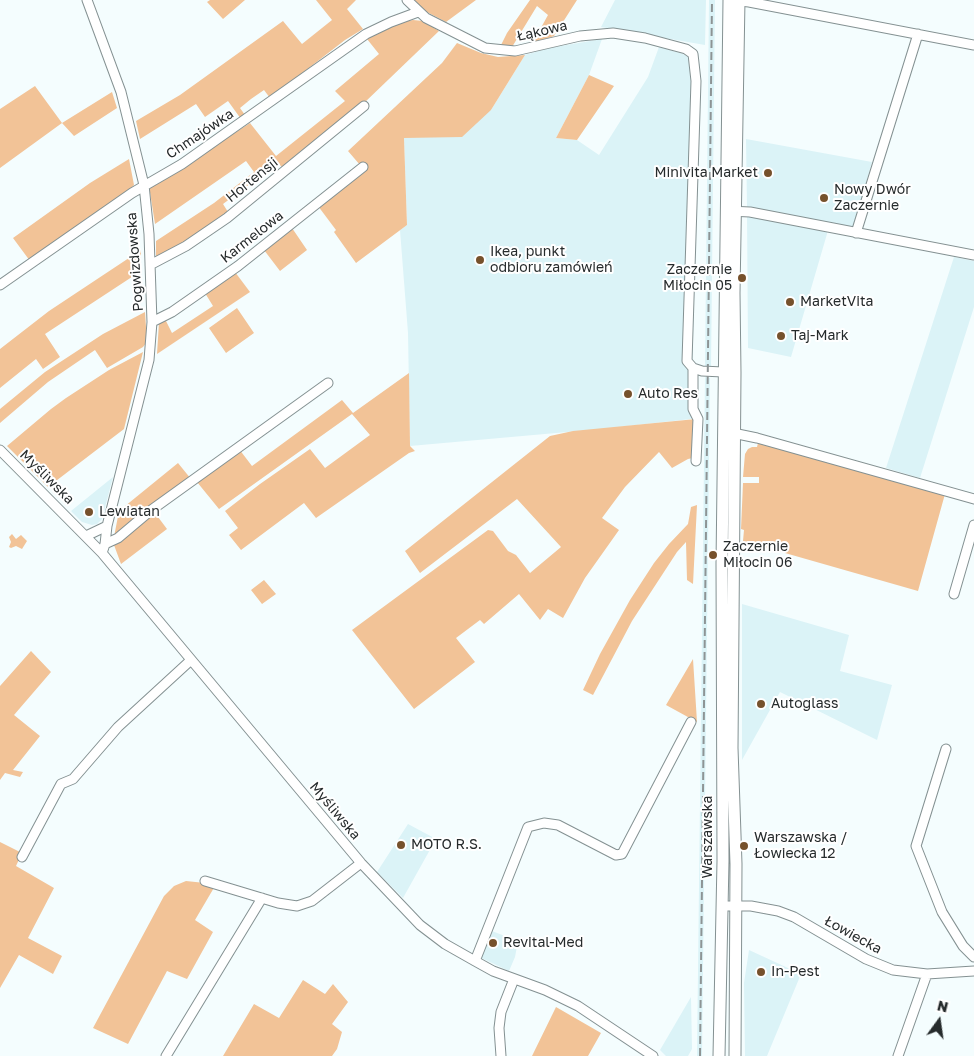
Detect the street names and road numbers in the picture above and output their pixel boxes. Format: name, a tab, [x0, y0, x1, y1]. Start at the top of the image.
street label: Łąkowa	[515, 17, 569, 45]
street label: Chmajówka	[163, 105, 237, 163]
street label: Hortensji	[223, 154, 281, 206]
street label: Karmelowa	[217, 207, 287, 267]
street label: Pogwizdowska	[123, 212, 147, 312]
street label: Myśliwska	[16, 446, 78, 508]
street label: Myśliwska	[306, 779, 364, 843]
street label: Warszawska	[700, 795, 716, 879]
street label: Łowiecka	[821, 912, 885, 958]

